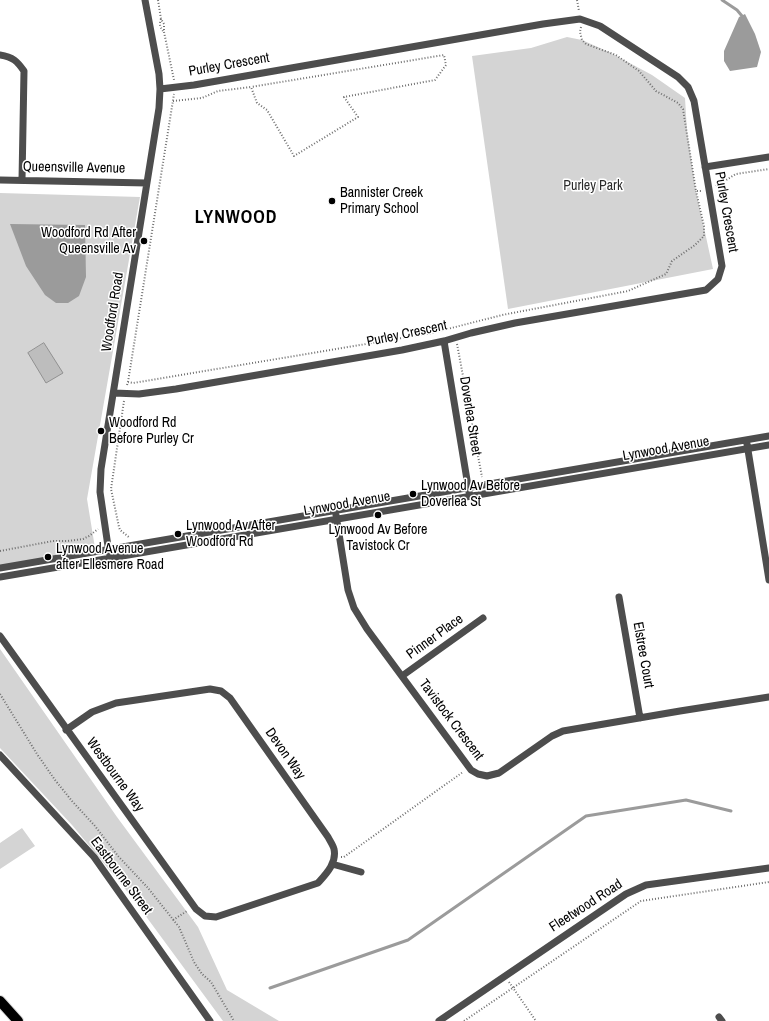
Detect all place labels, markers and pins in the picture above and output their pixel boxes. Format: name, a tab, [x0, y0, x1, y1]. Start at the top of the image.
place label: Bannister Creek Primary School	[340, 185, 423, 218]
marker: Bannister Creek Primary School	[327, 196, 337, 206]
place label: Woodford Rd After Queensville Av	[41, 225, 136, 258]
marker: Woodford Rd After Queensville Av	[139, 236, 149, 246]
place label: Woodford Rd Before Purley Cr	[109, 415, 194, 448]
marker: Woodford Rd Before Purley Cr	[96, 426, 106, 436]
place label: Lynwood Av Before Doverlea St	[421, 478, 520, 510]
marker: Lynwood Av Before Doverlea St	[408, 489, 418, 499]
marker: Lynwood Av Before Tavistock Cr	[373, 510, 383, 520]
place label: Lynwood Av After Woodford Rd	[186, 518, 275, 550]
place label: Lynwood Av Before Tavistock Cr	[329, 522, 427, 554]
marker: Lynwood Av After Woodford Rd	[173, 529, 183, 539]
place label: Lynwood Avenue after Ellesmere Road	[56, 541, 164, 574]
marker: Lynwood Avenue after Ellesmere Road	[43, 552, 53, 562]

